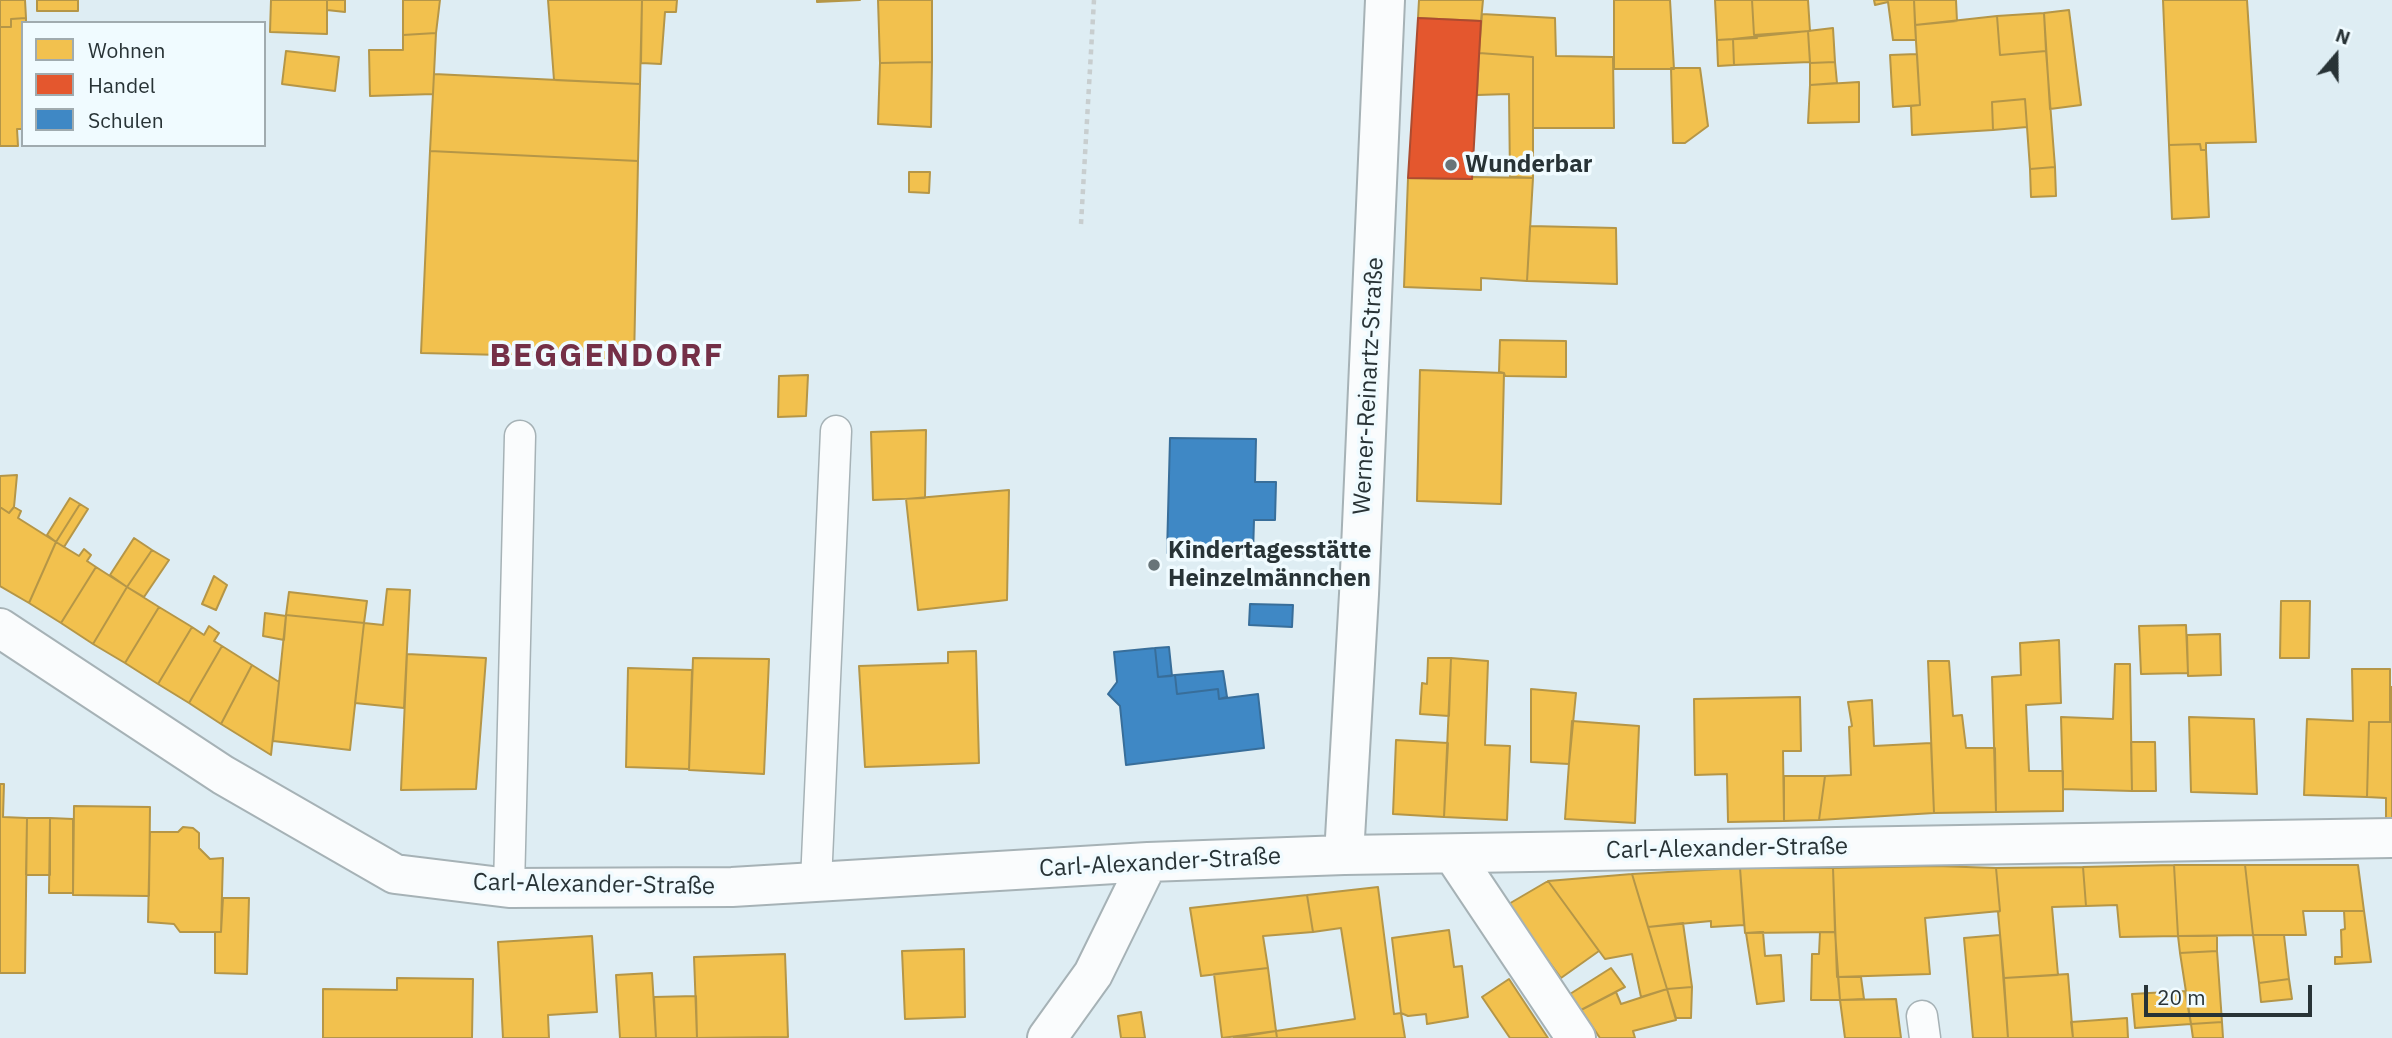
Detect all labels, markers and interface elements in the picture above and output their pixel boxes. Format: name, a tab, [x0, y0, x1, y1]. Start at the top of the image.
legend	[21, 21, 266, 147]
north arrow	[2301, 21, 2371, 91]
text: N	[2333, 23, 2354, 50]
text: Wohnen	[88, 36, 165, 64]
text: Handel	[88, 71, 155, 99]
text: Schulen	[88, 106, 164, 134]
place label: Wunderbar	[1465, 151, 1593, 179]
marker: Wunderbar	[1443, 157, 1459, 173]
street label: Werner-Reinartz-Straße	[1348, 256, 1390, 516]
district label: BEGGENDORF	[491, 338, 723, 376]
place label: Kindertagesstätte Heinzelmännchen	[1168, 537, 1371, 593]
marker: Kindertagesstätte Heinzelmännchen	[1146, 557, 1162, 573]
street label: Carl-Alexander-Straße	[1606, 832, 1848, 866]
street label: Carl-Alexander-Straße	[1038, 842, 1282, 884]
street label: Carl-Alexander-Straße	[473, 868, 715, 902]
scale bar	[2147, 972, 2315, 1016]
text: 20 m	[2157, 983, 2206, 1011]

